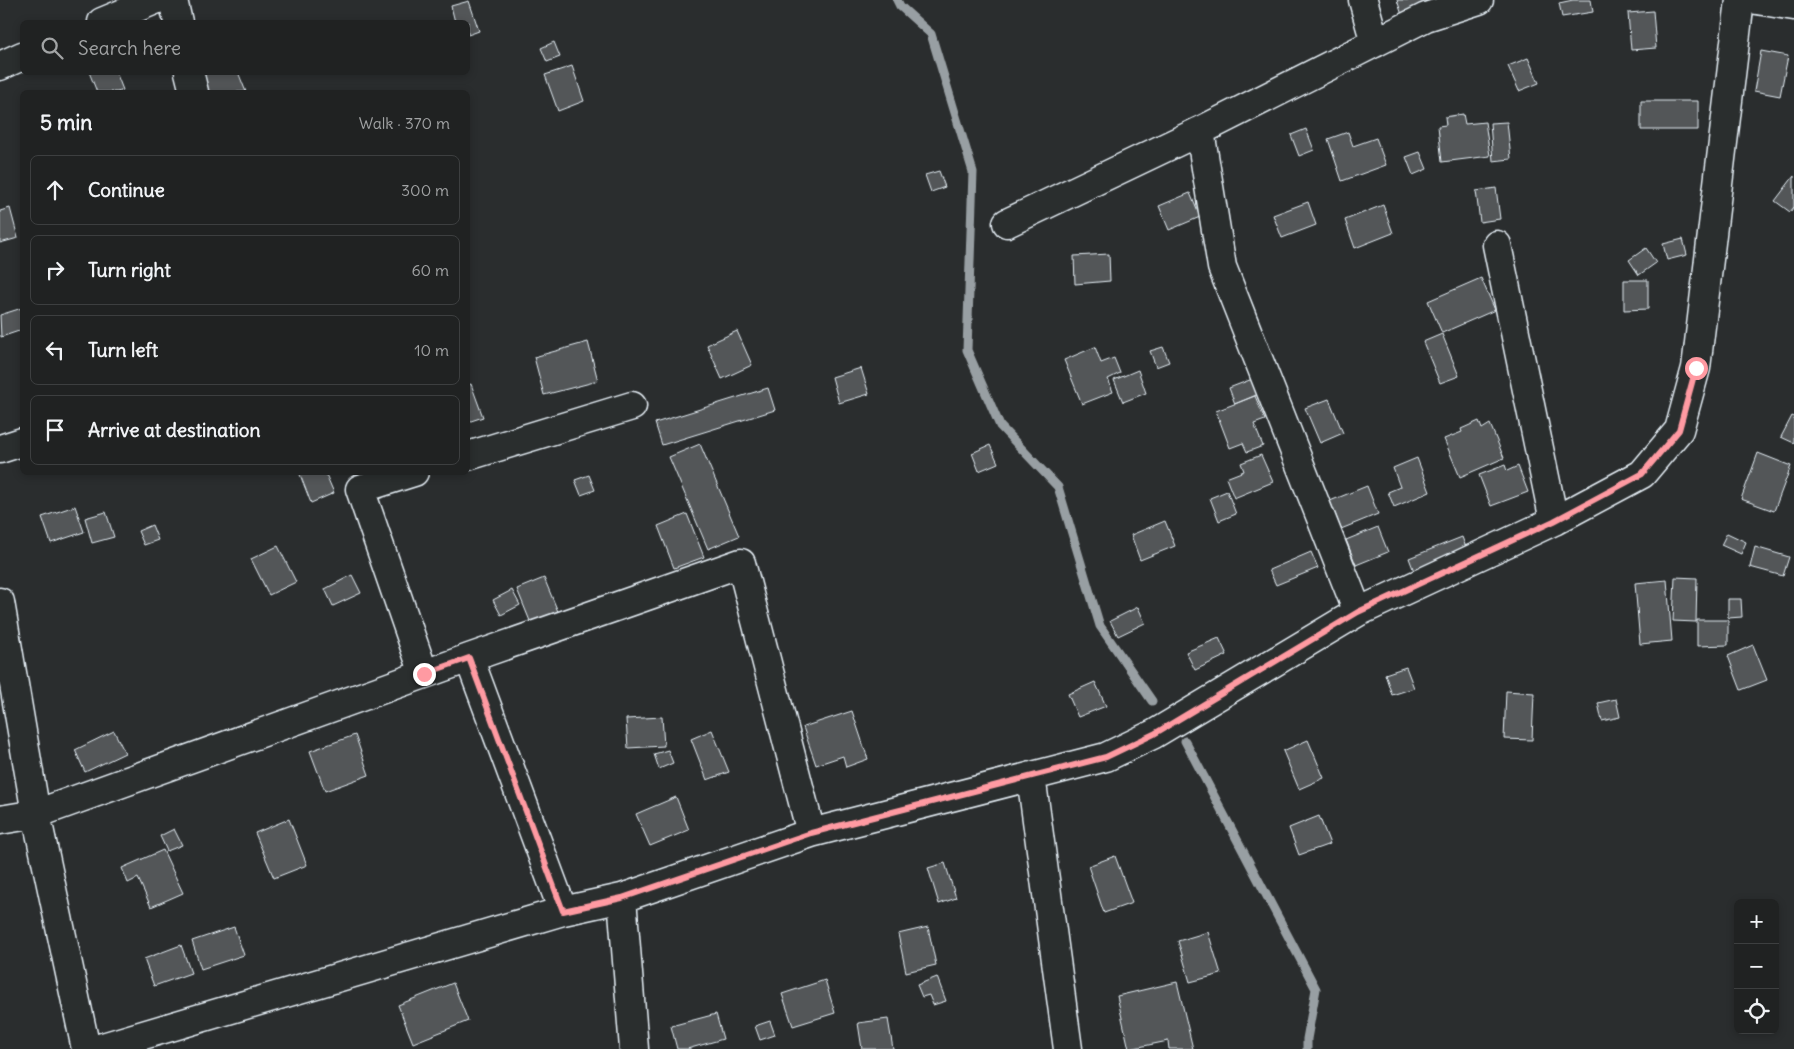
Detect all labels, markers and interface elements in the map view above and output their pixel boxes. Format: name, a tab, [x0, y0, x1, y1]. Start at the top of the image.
search box	[20, 20, 470, 75]
icon: search	[38, 34, 66, 62]
text: Search here	[78, 36, 181, 60]
text: 5 min	[40, 109, 92, 136]
text: Walk · 370 m	[359, 113, 450, 133]
icon: ahead	[41, 176, 69, 204]
text: Continue	[88, 178, 165, 202]
text: 300 m	[401, 180, 449, 200]
icon: right	[41, 256, 69, 284]
text: Turn right	[88, 258, 171, 282]
text: 60 m	[411, 260, 449, 280]
icon: left	[41, 336, 69, 364]
text: Turn left	[88, 338, 158, 362]
text: 10 m	[414, 340, 449, 360]
route start	[1685, 357, 1708, 380]
icon: arrive	[41, 416, 69, 444]
text: Arrive at destination	[88, 418, 261, 442]
route end	[413, 663, 436, 686]
map controls	[1734, 899, 1779, 1034]
button: +	[1734, 899, 1779, 944]
button: −	[1734, 944, 1779, 989]
button: locate	[1734, 989, 1779, 1034]

